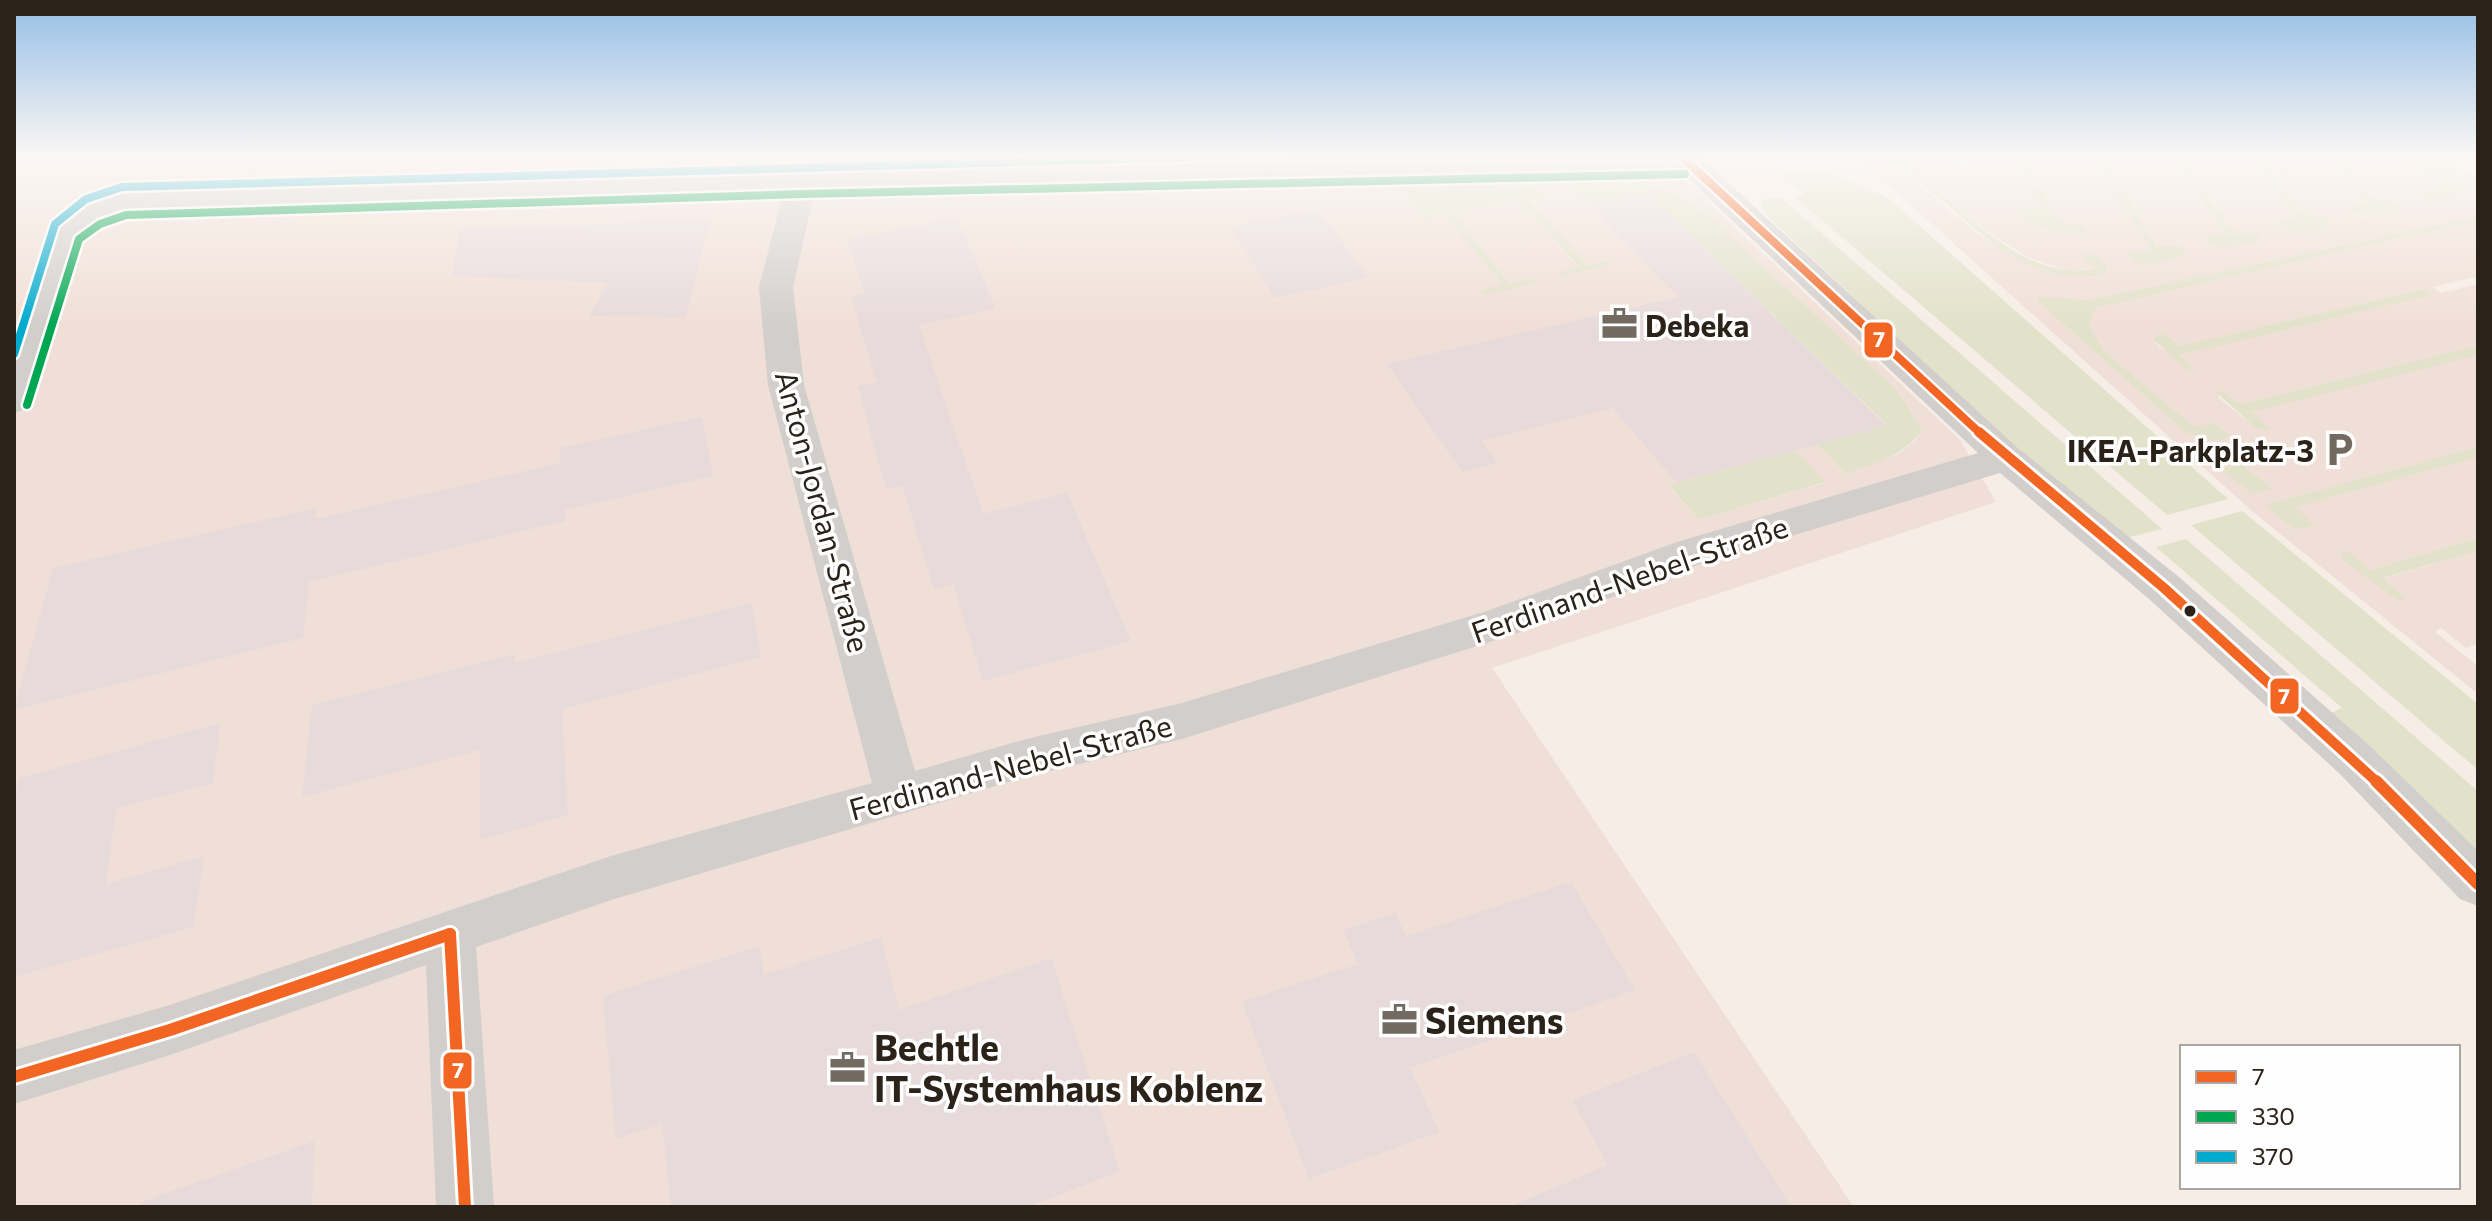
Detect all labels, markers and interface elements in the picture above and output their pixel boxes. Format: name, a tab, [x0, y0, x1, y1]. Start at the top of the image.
office icon: Debeka	[1600, 305, 1638, 343]
place label: Debeka	[1645, 306, 1749, 343]
line badge: 7	[1863, 321, 1894, 359]
text: 7	[1873, 325, 1885, 352]
street label: Anton-Jordan-Straße	[769, 366, 879, 656]
parking icon: IKEA-Parkplatz-3	[2321, 430, 2359, 468]
place label: IKEA-Parkplatz-3	[2067, 431, 2314, 468]
street label: Ferdinand-Nebel-Straße	[1466, 506, 1792, 650]
unlabelled marker	[2182, 603, 2198, 619]
line badge: 7	[2269, 677, 2300, 715]
text: 7	[2278, 682, 2290, 709]
street label: Ferdinand-Nebel-Straße	[845, 705, 1175, 827]
place label: Siemens	[1425, 997, 1564, 1041]
office icon: Siemens	[1380, 1000, 1418, 1038]
place label: Bechtle IT-Systemhaus Koblenz	[874, 1024, 1263, 1109]
legend	[2180, 1045, 2460, 1189]
office icon: Bechtle IT-Systemhaus Koblenz	[829, 1048, 867, 1086]
line badge: 7	[442, 1051, 473, 1090]
text: 7	[452, 1056, 464, 1083]
text: 7	[2252, 1061, 2265, 1090]
text: 330	[2252, 1101, 2295, 1130]
text: 370	[2252, 1141, 2294, 1170]

